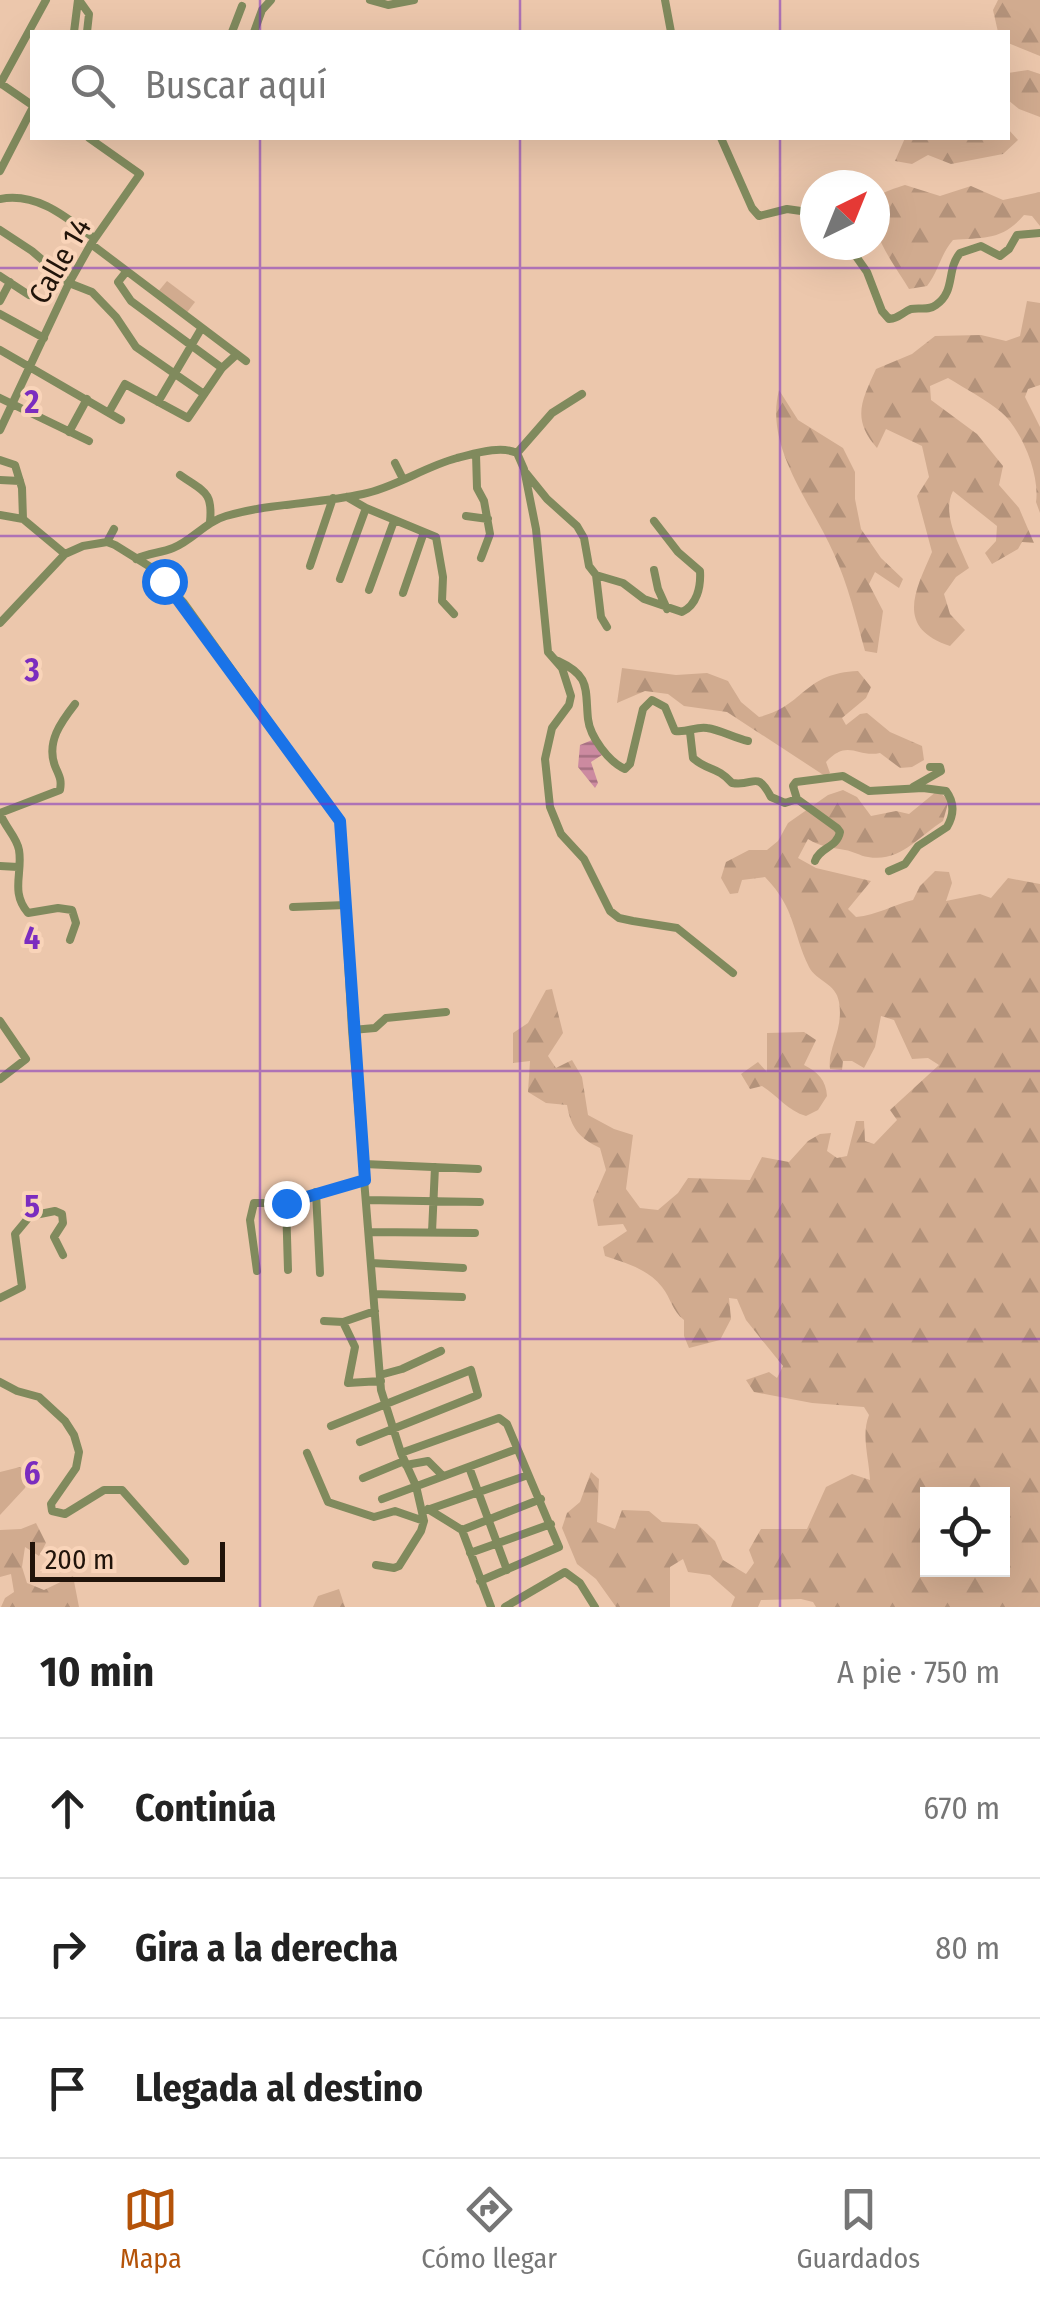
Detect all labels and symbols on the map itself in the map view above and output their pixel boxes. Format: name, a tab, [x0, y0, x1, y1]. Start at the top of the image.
north arrow	[800, 170, 890, 260]
street label: Calle 14	[21, 212, 99, 310]
text: 2	[24, 383, 40, 421]
route start	[142, 559, 188, 605]
text: 3	[23, 651, 40, 689]
text: 4	[24, 919, 40, 957]
route end	[264, 1181, 310, 1227]
text: 5	[24, 1187, 40, 1225]
text: 6	[24, 1454, 40, 1492]
scale bar	[30, 1537, 225, 1582]

